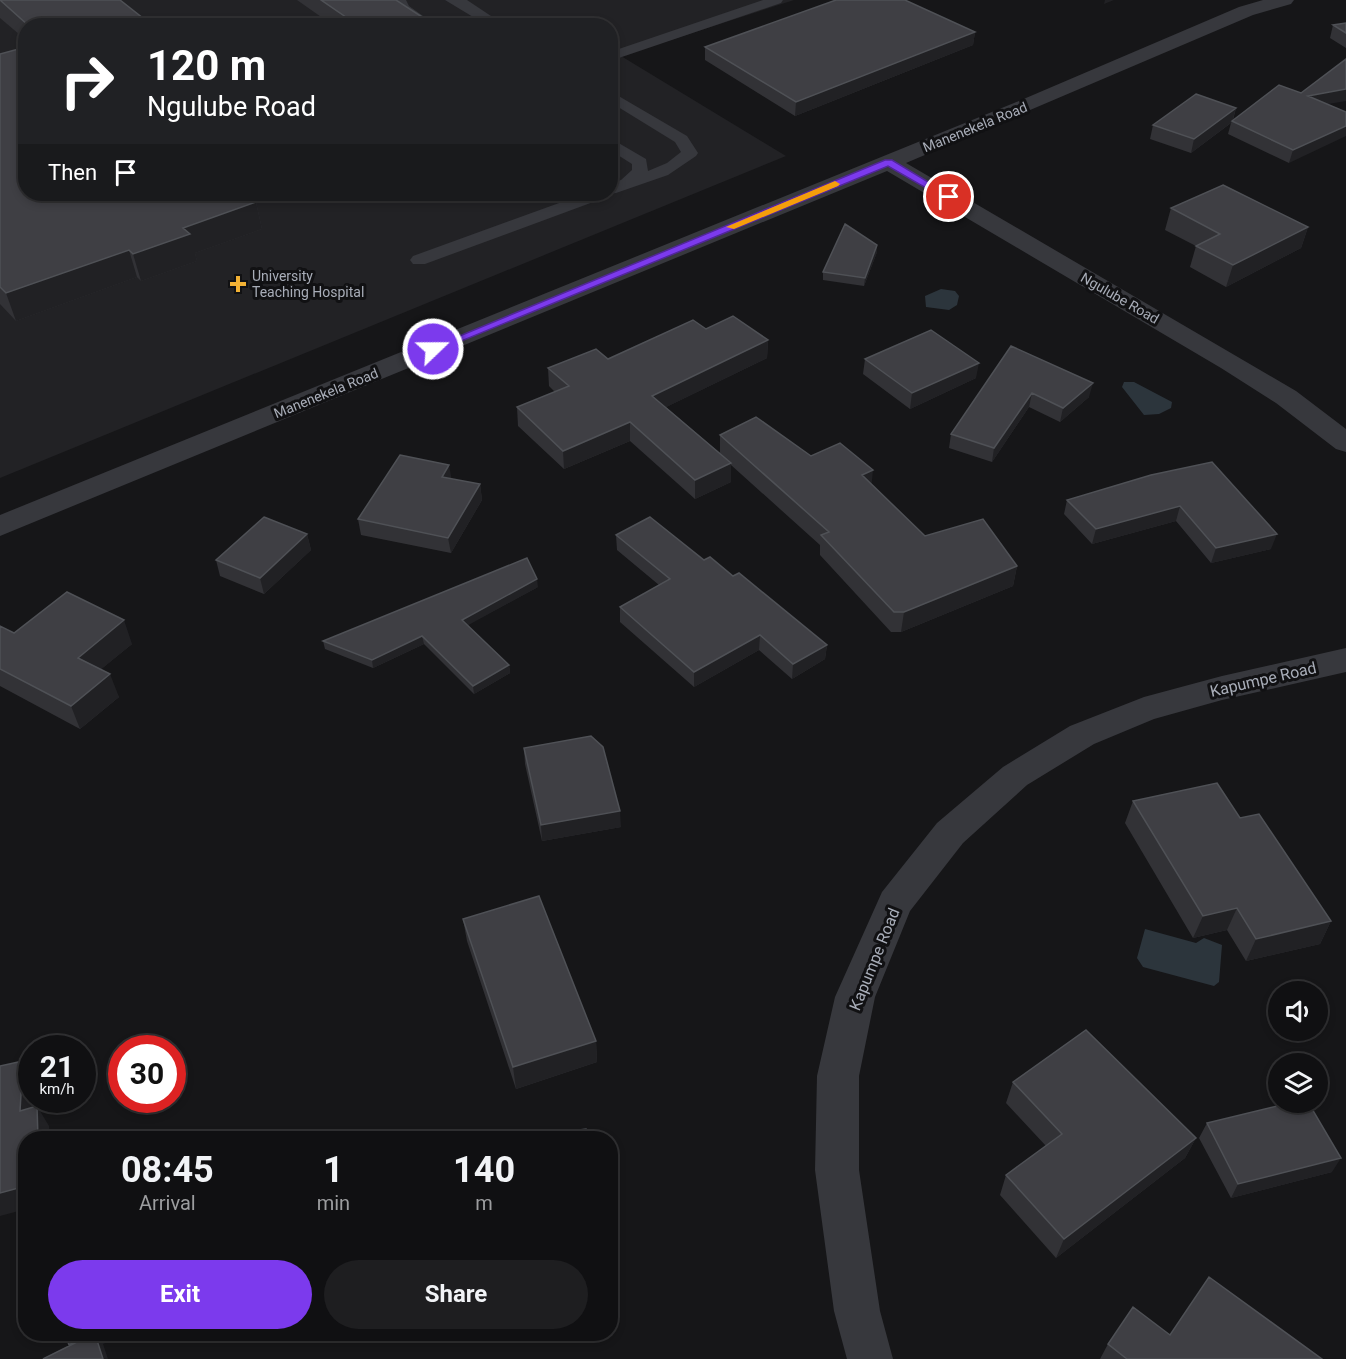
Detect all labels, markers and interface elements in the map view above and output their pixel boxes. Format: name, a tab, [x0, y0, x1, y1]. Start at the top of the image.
text: 120 m	[147, 41, 266, 90]
icon: right	[48, 42, 126, 120]
text: Ngulube Road	[147, 91, 316, 123]
street label: Manenekela Road	[920, 99, 1030, 155]
icon: arrive	[109, 156, 142, 189]
text: Then	[48, 160, 97, 185]
pin	[923, 171, 974, 222]
icon: arrive	[932, 180, 965, 213]
place label: University Teaching Hospital	[252, 268, 364, 300]
street label: Ngulube Road	[1078, 269, 1162, 327]
marker: University Teaching Hospital	[229, 275, 247, 293]
position arrow	[401, 317, 465, 381]
street label: Manenekela Road	[271, 365, 381, 421]
street label: Kapumpe Road	[1208, 658, 1318, 701]
street label: Kapumpe Road	[845, 905, 904, 1013]
map controls	[1268, 981, 1328, 1113]
button: sound	[1268, 981, 1328, 1041]
speed limit sign: 30	[108, 1035, 186, 1113]
text: 21	[40, 1049, 74, 1084]
button: layers	[1268, 1053, 1328, 1113]
text: km/h	[39, 1080, 75, 1098]
text: 08:45	[121, 1149, 214, 1191]
text: 1	[323, 1149, 344, 1191]
text: 140	[453, 1149, 515, 1191]
text: Arrival	[139, 1191, 196, 1215]
text: min	[317, 1191, 350, 1215]
text: m	[475, 1191, 493, 1215]
button: Exit	[48, 1260, 312, 1329]
button: Share	[324, 1260, 588, 1329]

